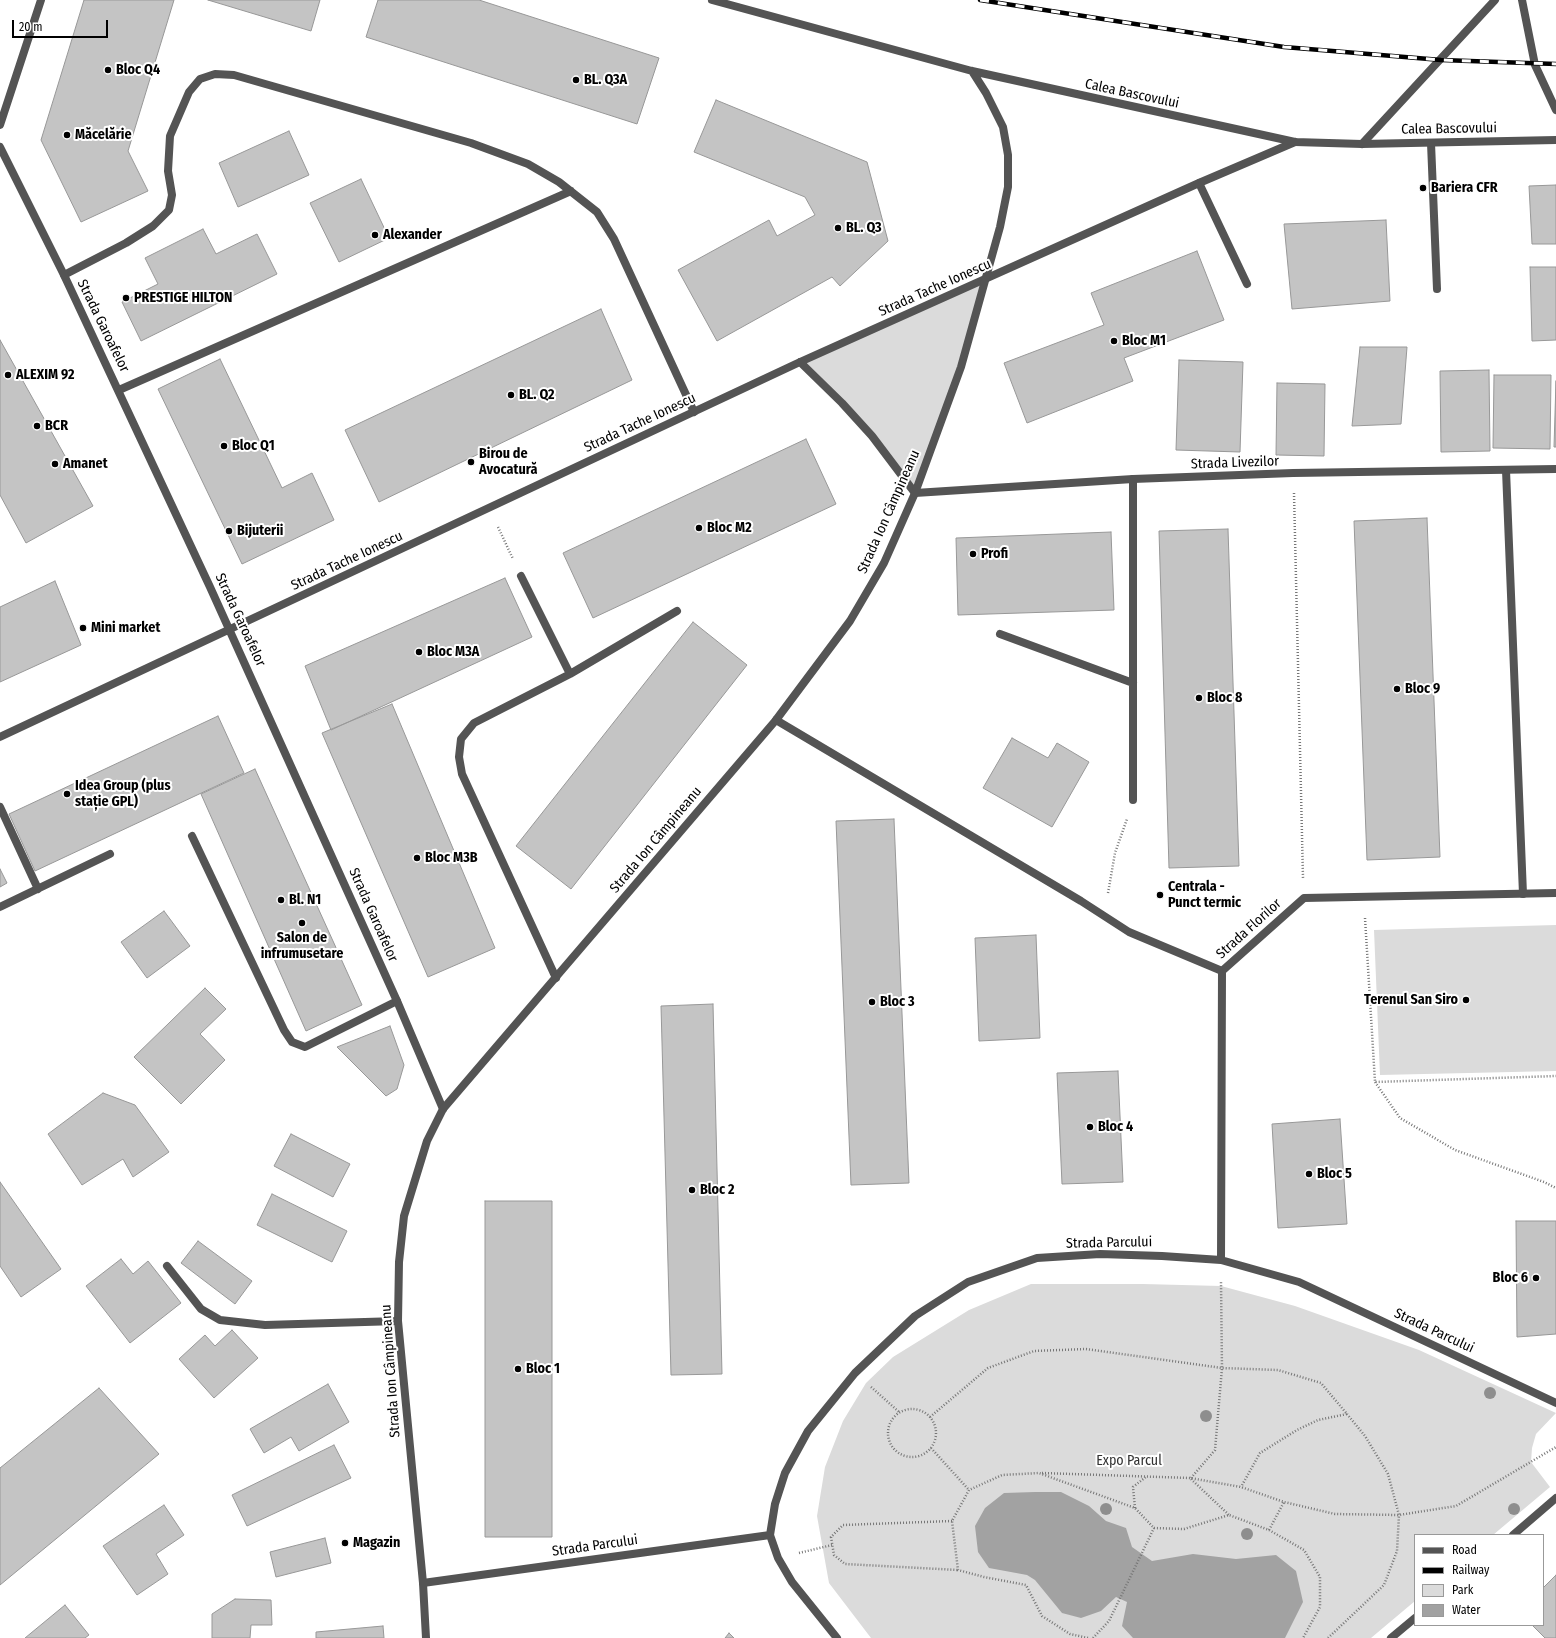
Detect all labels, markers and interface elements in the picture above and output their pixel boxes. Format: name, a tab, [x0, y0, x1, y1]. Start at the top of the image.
scale bar	[14, 12, 110, 38]
text: 20 m	[19, 20, 43, 34]
place label: Bloc Q4	[116, 62, 160, 78]
marker: Bloc Q4	[103, 65, 113, 75]
place label: BL. Q3A	[584, 72, 627, 88]
marker: BL. Q3A	[571, 75, 581, 85]
street label: Calea Bascovului	[1083, 76, 1181, 112]
street label: Calea Bascovului	[1401, 120, 1497, 138]
place label: Măcelărie	[75, 127, 132, 143]
marker: Măcelărie	[62, 130, 72, 140]
place label: Bariera CFR	[1431, 180, 1498, 196]
marker: Bariera CFR	[1418, 183, 1428, 193]
place label: BL. Q3	[846, 220, 882, 236]
marker: BL. Q3	[833, 223, 843, 233]
place label: Alexander	[383, 227, 442, 243]
marker: Alexander	[370, 230, 380, 240]
street label: Strada Tache Ionescu	[876, 256, 994, 320]
street label: Strada Garoafelor	[73, 277, 133, 375]
place label: PRESTIGE HILTON	[134, 290, 232, 306]
marker: PRESTIGE HILTON	[121, 293, 131, 303]
place label: Bloc M1	[1122, 333, 1166, 349]
marker: Bloc M1	[1109, 336, 1119, 346]
place label: ALEXIM 92	[16, 367, 74, 383]
marker: ALEXIM 92	[3, 370, 13, 380]
place label: BL. Q2	[519, 387, 554, 403]
marker: BL. Q2	[506, 390, 516, 400]
street label: Strada Tache Ionescu	[582, 390, 698, 456]
place label: BCR	[45, 418, 68, 434]
marker: BCR	[32, 421, 42, 431]
place label: Bloc Q1	[232, 438, 275, 454]
marker: Bloc Q1	[219, 441, 229, 451]
place label: Birou de Avocatură	[479, 446, 537, 478]
street label: Strada Ion Câmpineanu	[854, 448, 924, 576]
street label: Strada Livezilor	[1191, 453, 1279, 473]
place label: Amanet	[63, 456, 108, 472]
marker: Birou de Avocatură	[466, 457, 476, 467]
marker: Amanet	[50, 459, 60, 469]
place label: Bloc M2	[707, 520, 752, 536]
place label: Bijuterii	[237, 523, 283, 539]
marker: Bloc M2	[694, 523, 704, 533]
marker: Bijuterii	[224, 526, 234, 536]
street label: Strada Tache Ionescu	[289, 528, 405, 594]
place label: Profi	[981, 546, 1008, 562]
marker: Profi	[968, 549, 978, 559]
street label: Strada Garoafelor	[211, 571, 269, 669]
place label: Mini market	[91, 620, 160, 636]
marker: Mini market	[78, 623, 88, 633]
place label: Bloc M3A	[427, 644, 479, 660]
marker: Bloc M3A	[414, 647, 424, 657]
place label: Bloc 9	[1405, 681, 1440, 697]
marker: Bloc 9	[1392, 684, 1402, 694]
place label: Bloc 8	[1207, 690, 1242, 706]
marker: Bloc 8	[1194, 693, 1204, 703]
place label: Idea Group (plus stație GPL)	[75, 778, 171, 810]
street label: Strada Ion Câmpineanu	[607, 783, 705, 897]
marker: Idea Group (plus stație GPL)	[62, 789, 72, 799]
place label: Bloc M3B	[425, 850, 478, 866]
marker: Bloc M3B	[412, 853, 422, 863]
street label: Strada Garoafelor	[345, 865, 401, 965]
place label: Centrala - Punct termic	[1168, 879, 1241, 912]
marker: Centrala - Punct termic	[1155, 890, 1165, 900]
place label: Bl. N1	[289, 892, 321, 908]
marker: Bl. N1	[276, 895, 286, 905]
street label: Strada Florilor	[1213, 895, 1285, 963]
marker: Salon de infrumusetare	[297, 918, 307, 928]
place label: Salon de infrumusetare	[261, 930, 343, 962]
place label: Terenul San Siro	[1364, 992, 1458, 1008]
place label: Bloc 3	[880, 994, 915, 1010]
marker: Terenul San Siro	[1461, 995, 1471, 1005]
marker: Bloc 3	[867, 997, 877, 1007]
place label: Bloc 4	[1098, 1119, 1133, 1135]
marker: Bloc 4	[1085, 1122, 1095, 1132]
place label: Bloc 5	[1317, 1166, 1352, 1182]
marker: Bloc 5	[1304, 1169, 1314, 1179]
place label: Bloc 2	[700, 1182, 735, 1198]
marker: Bloc 2	[687, 1185, 697, 1195]
street label: Strada Parcului	[1066, 1234, 1152, 1252]
place label: Bloc 6	[1493, 1270, 1528, 1286]
marker: Bloc 6	[1531, 1273, 1541, 1283]
street label: Strada Ion Câmpineanu	[378, 1304, 404, 1438]
street label: Strada Parcului	[1391, 1305, 1477, 1357]
place label: Bloc 1	[526, 1361, 560, 1377]
marker: Bloc 1	[513, 1364, 523, 1374]
park label: Expo Parcul	[1096, 1453, 1162, 1469]
street label: Strada Parcului	[551, 1532, 639, 1560]
legend	[1414, 1534, 1544, 1626]
place label: Magazin	[353, 1535, 400, 1551]
marker: Magazin	[340, 1538, 350, 1548]
text: Road	[1452, 1543, 1477, 1557]
text: Railway	[1452, 1563, 1489, 1577]
text: Park	[1452, 1583, 1473, 1597]
text: Water	[1452, 1603, 1480, 1617]

